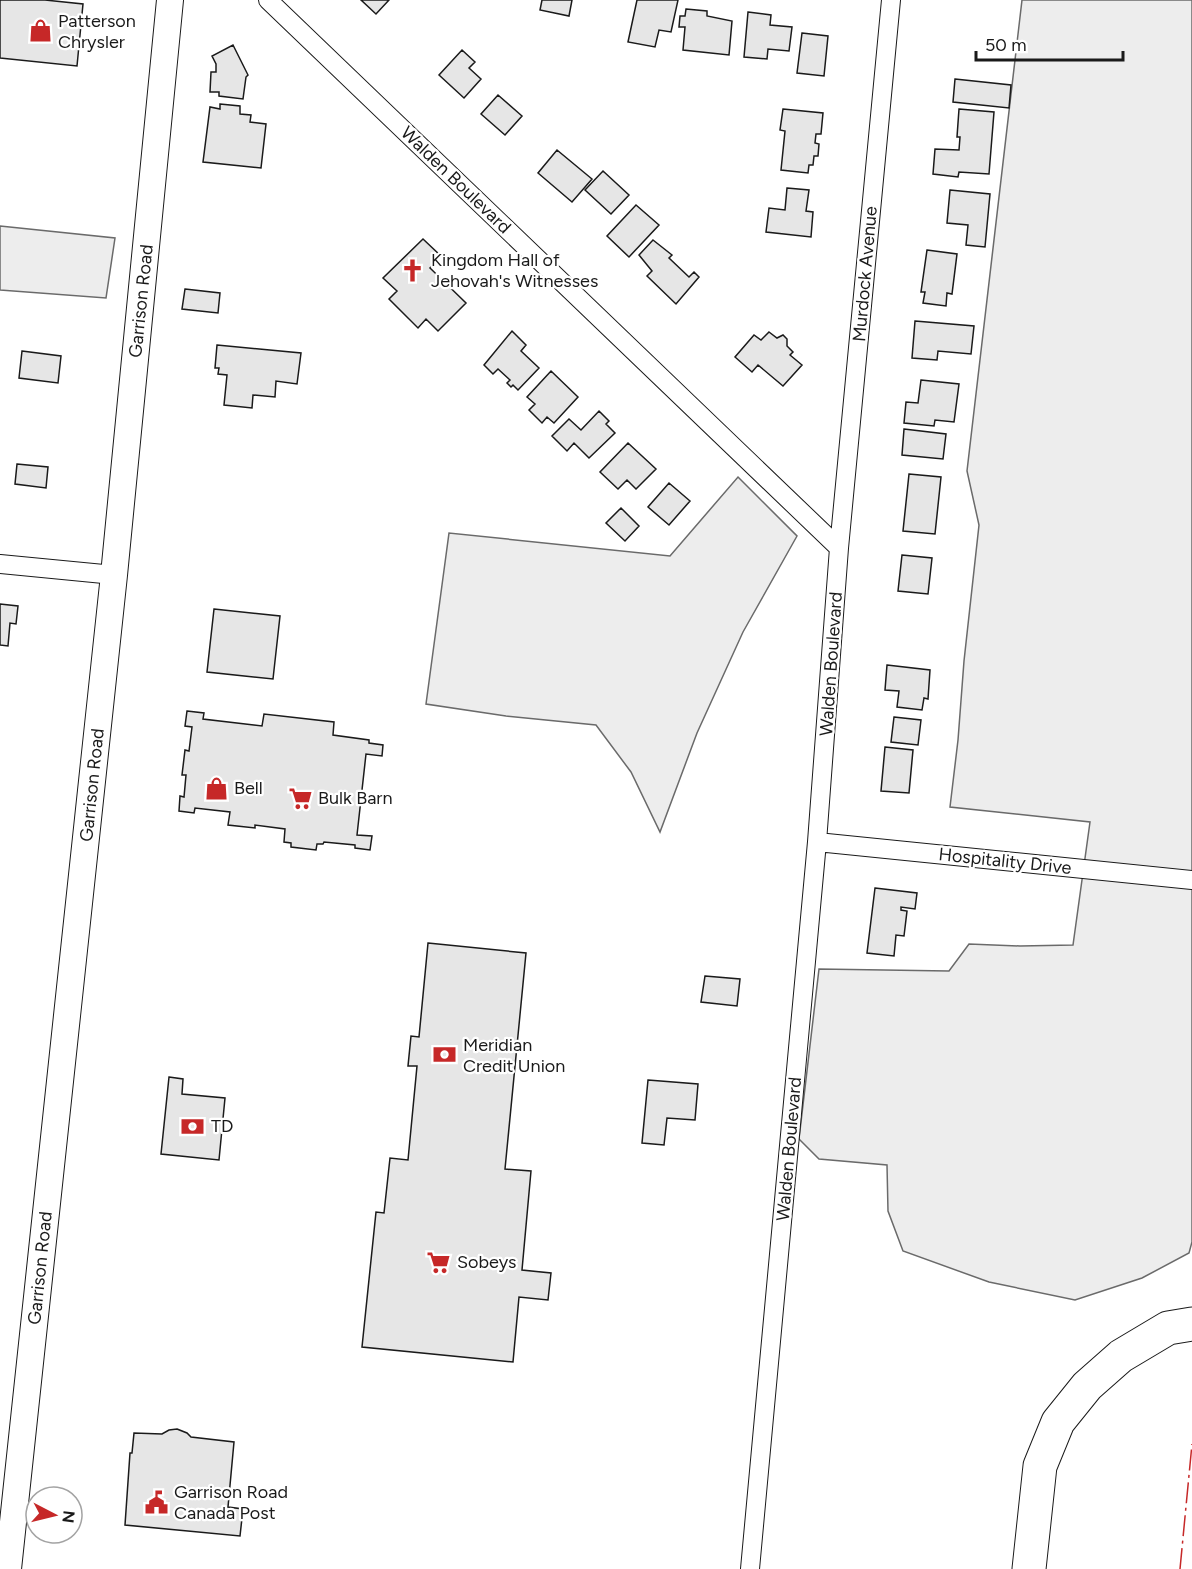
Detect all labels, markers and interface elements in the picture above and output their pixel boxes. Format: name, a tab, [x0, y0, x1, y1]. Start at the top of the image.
place label: Patterson Chrysler	[58, 10, 136, 53]
shop icon: Patterson Chrysler	[27, 18, 53, 44]
scale bar	[976, 24, 1123, 62]
text: 50 m	[985, 34, 1027, 56]
street label: Walden Boulevard	[396, 122, 516, 238]
street label: Murdock Avenue	[848, 205, 882, 343]
street label: Garrison Road	[124, 243, 158, 359]
place label: Kingdom Hall of Jehovah's Witnesses	[431, 249, 598, 292]
church icon: Kingdom Hall of Jehovah's Witnesses	[400, 257, 426, 283]
street label: Walden Boulevard	[815, 591, 847, 737]
street label: Garrison Road	[75, 727, 109, 843]
shop icon: Bell	[203, 775, 229, 801]
place label: Bell	[234, 777, 263, 799]
supermarket icon: Bulk Barn	[287, 785, 313, 811]
place label: Bulk Barn	[318, 787, 392, 809]
street label: Hospitality Drive	[937, 843, 1073, 879]
place label: Meridian Credit Union	[463, 1034, 565, 1077]
bank icon: Meridian Credit Union	[432, 1042, 458, 1068]
street label: Walden Boulevard	[772, 1076, 806, 1222]
bank icon: TD	[180, 1113, 206, 1139]
place label: TD	[211, 1115, 233, 1137]
street label: Garrison Road	[23, 1210, 57, 1326]
supermarket icon: Sobeys	[426, 1249, 452, 1275]
place label: Sobeys	[457, 1251, 516, 1273]
place label: Garrison Road Canada Post	[174, 1481, 288, 1524]
north arrow	[24, 1485, 84, 1545]
public building icon: Garrison Road Canada Post	[143, 1489, 169, 1515]
text: N	[58, 1509, 79, 1524]

